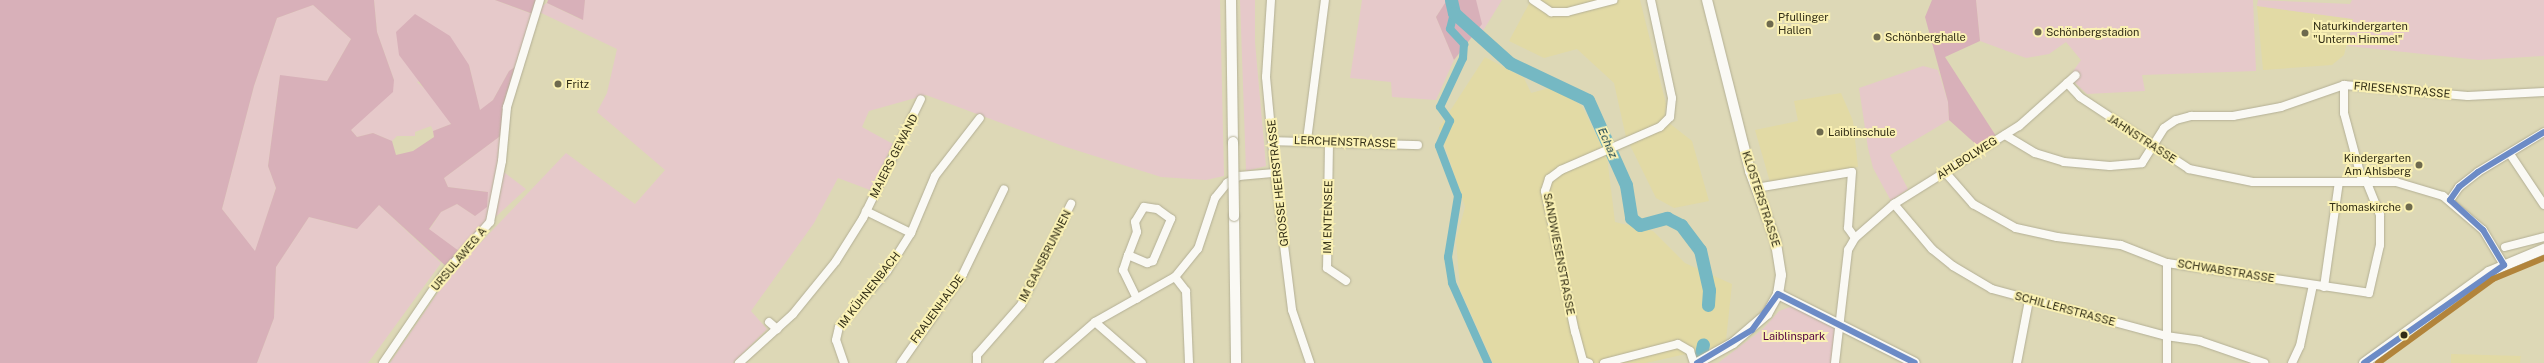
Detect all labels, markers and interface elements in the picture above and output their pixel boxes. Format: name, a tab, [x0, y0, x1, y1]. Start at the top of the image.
place label: Pfullinger Hallen	[1778, 11, 1829, 37]
marker: Pfullinger Hallen	[1765, 19, 1775, 29]
place label: Naturkindergarten "Unterm Himmel"	[2313, 20, 2408, 46]
place label: Schönbergstadion	[2046, 25, 2139, 39]
marker: Schönbergstadion	[2033, 27, 2043, 37]
marker: Naturkindergarten "Unterm Himmel"	[2300, 28, 2310, 38]
place label: Schönberghalle	[1885, 30, 1966, 44]
marker: Schönberghalle	[1872, 32, 1882, 42]
place label: Fritz	[566, 77, 589, 91]
marker: Fritz	[553, 79, 563, 89]
street label: FRIESENSTRASSE	[2353, 79, 2451, 101]
street label: MAIERS GEWAND	[867, 112, 921, 200]
street label: JAHNSTRASSE	[2105, 112, 2179, 166]
street label: GROSSE HEERSTRASSE	[1265, 119, 1291, 247]
water label: Echaz	[1594, 125, 1620, 161]
place label: Laiblinschule	[1828, 125, 1896, 139]
marker: Laiblinschule	[1815, 127, 1825, 137]
street label: LERCHENSTRASSE	[1294, 134, 1396, 150]
street label: AHLBOLWEG	[1934, 134, 2000, 182]
street label: KLOSTERSTRASSE	[1739, 149, 1783, 249]
place label: Kindergarten Am Ahlsberg	[2344, 152, 2411, 178]
marker: Kindergarten Am Ahlsberg	[2414, 160, 2424, 170]
street label: IM ENTENSEE	[1321, 180, 1335, 254]
street label: SANDWIESENSTRASSE	[1541, 192, 1577, 316]
place label: Thomaskirche	[2329, 200, 2401, 214]
marker: Thomaskirche	[2404, 202, 2414, 212]
street label: IM GANSBRUNNEN	[1016, 208, 1074, 304]
street label: URSULAWEG A	[429, 225, 489, 293]
street label: IM KÜHNENBACH	[835, 249, 903, 331]
street label: SCHWABSTRASSE	[2177, 257, 2275, 285]
street label: FRAUENHALDE	[908, 272, 966, 346]
street label: SCHILLERSTRASSE	[2013, 289, 2117, 329]
park label: Laiblinspark	[1763, 329, 1825, 343]
unlabelled marker	[2399, 330, 2409, 340]

